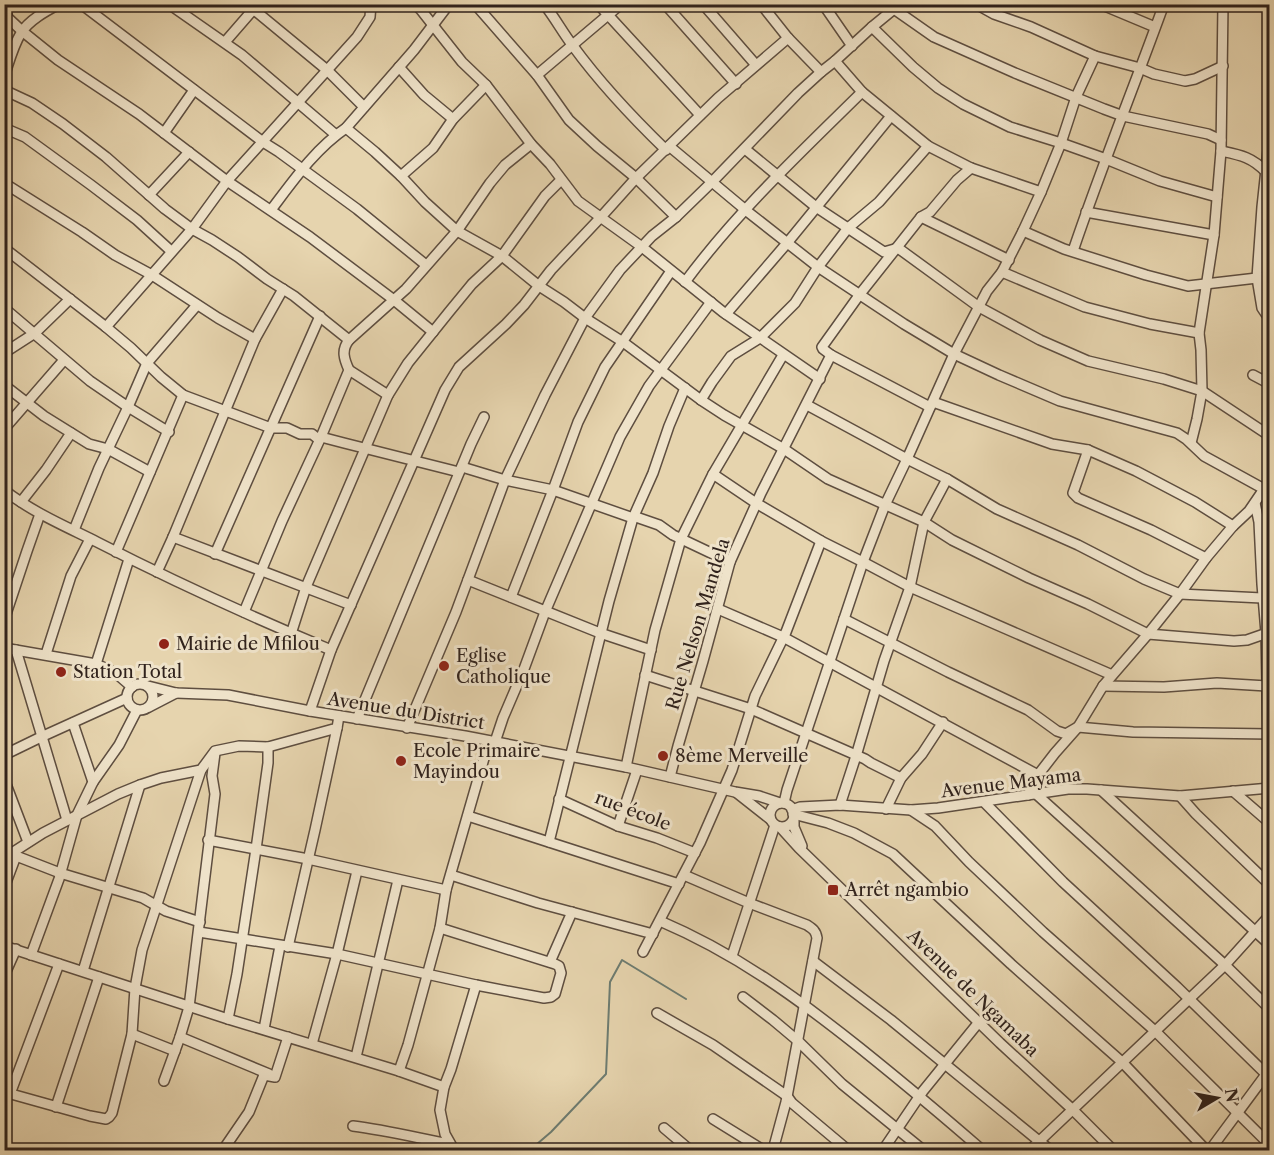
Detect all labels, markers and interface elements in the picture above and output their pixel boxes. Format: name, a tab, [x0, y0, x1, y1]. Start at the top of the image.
street label: Rue Nelson Mandela	[661, 535, 735, 713]
place label: Mairie de Mfilou	[176, 633, 320, 655]
marker: Mairie de Mfilou	[157, 637, 171, 651]
place label: Eglise Catholique	[456, 645, 551, 688]
marker: Eglise Catholique	[437, 659, 451, 673]
place label: Station Total	[73, 661, 182, 683]
marker: Station Total	[54, 665, 68, 679]
street label: Avenue du District	[325, 688, 487, 734]
place label: Ecole Primaire Mayindou	[413, 740, 540, 783]
place label: 8ème Merveille	[675, 745, 808, 767]
marker: 8ème Merveille	[656, 749, 670, 763]
marker: Ecole Primaire Mayindou	[394, 754, 408, 768]
street label: Avenue Mayama	[939, 763, 1083, 803]
street label: rue école	[592, 786, 674, 836]
place label: Arrêt ngambio	[844, 879, 969, 901]
marker: Arrêt ngambio	[826, 883, 840, 897]
street label: Avenue de Ngamaba	[902, 924, 1044, 1062]
north arrow	[1187, 1068, 1247, 1128]
text: N	[1221, 1087, 1243, 1104]

